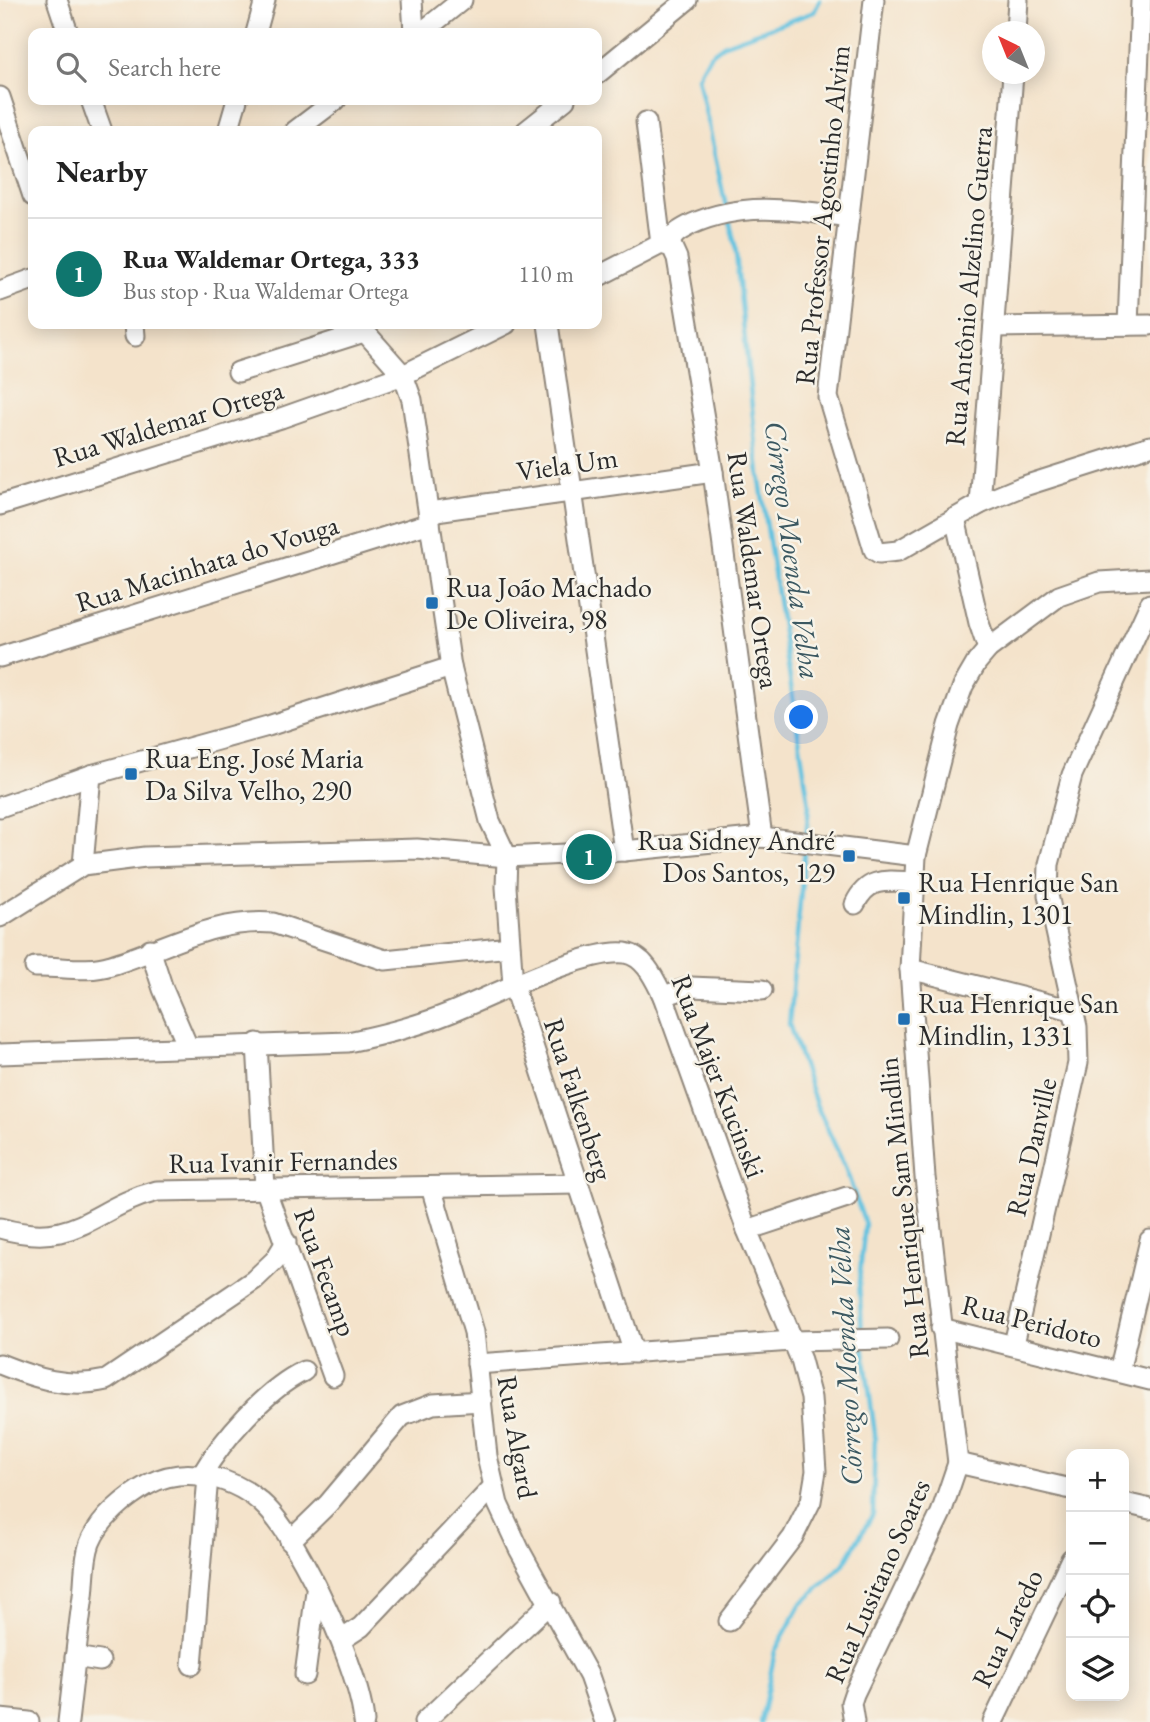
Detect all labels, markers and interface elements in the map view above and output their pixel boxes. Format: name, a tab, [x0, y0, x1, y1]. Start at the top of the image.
north arrow	[982, 21, 1045, 84]
search box	[28, 28, 602, 105]
street label: Rua Professor Agostinho Alvim	[786, 43, 858, 387]
icon: search	[52, 48, 90, 86]
text: Search here	[108, 50, 221, 84]
street label: Rua Antônio Alzelino Guerra	[936, 124, 1000, 447]
text: Nearby	[56, 152, 148, 191]
text: Rua Waldemar Ortega, 333	[123, 242, 420, 276]
text: 1	[73, 259, 85, 289]
text: 110 m	[518, 259, 574, 289]
text: Bus stop · Rua Waldemar Ortega	[123, 276, 409, 306]
street label: Rua Waldemar Ortega	[48, 371, 288, 475]
water label: Córrego Moenda Velha	[756, 418, 830, 682]
street label: Viela Um	[514, 439, 620, 489]
street label: Rua Waldemar Ortega	[720, 449, 789, 692]
street label: Rua Macinhata do Vouga	[71, 506, 344, 620]
place label: Rua João Machado De Oliveira, 98	[446, 569, 652, 637]
marker: Rua João Machado De Oliveira, 98	[424, 595, 440, 611]
your location	[784, 700, 818, 734]
place label: Rua Eng. José Maria Da Silva Velho, 290	[145, 740, 364, 808]
marker: Rua Eng. José Maria Da Silva Velho, 290	[123, 766, 139, 782]
place label: Rua Sidney André Dos Santos, 129	[637, 822, 835, 890]
pin: 1	[566, 831, 612, 883]
marker: Rua Sidney André Dos Santos, 129	[841, 848, 857, 864]
place label: Rua Henrique San Mindlin, 1301	[918, 864, 1119, 932]
marker: Rua Henrique San Mindlin, 1301	[896, 890, 912, 906]
street label: Rua Majer Kucinski	[664, 969, 774, 1183]
place label: Rua Henrique San Mindlin, 1331	[918, 985, 1119, 1053]
marker: Rua Henrique San Mindlin, 1331	[896, 1011, 912, 1027]
street label: Rua Falkenberg	[536, 1013, 622, 1186]
street label: Rua Henrique Sam Mindlin	[869, 1055, 937, 1361]
street label: Rua Danville	[998, 1074, 1064, 1220]
street label: Rua Ivanir Fernandes	[168, 1141, 398, 1181]
street label: Rua Fecamp	[286, 1203, 366, 1341]
water label: Córrego Moenda Velha	[819, 1225, 871, 1487]
street label: Rua Peridoto	[958, 1286, 1106, 1356]
street label: Rua Algard	[489, 1373, 547, 1502]
map controls	[1066, 1449, 1129, 1701]
button: +	[1066, 1449, 1129, 1512]
street label: Rua Lusitano Soares	[816, 1473, 938, 1689]
button: −	[1066, 1512, 1129, 1575]
street label: Rua Laredo	[963, 1563, 1051, 1693]
button: locate	[1066, 1575, 1129, 1638]
button: layers	[1066, 1638, 1129, 1701]

